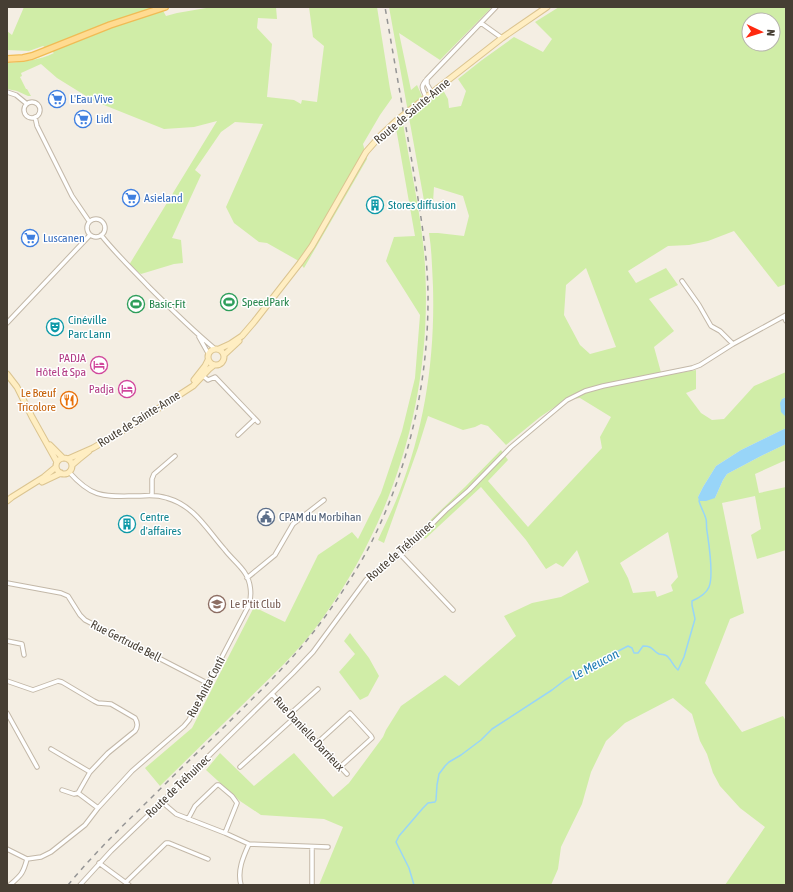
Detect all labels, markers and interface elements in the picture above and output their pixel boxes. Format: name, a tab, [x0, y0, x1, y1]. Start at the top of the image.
north arrow	[741, 12, 781, 52]
text: N	[765, 29, 777, 36]
street label: Route de Sainte-Anne	[371, 75, 453, 147]
supermarket icon: L'Eau Vive	[47, 89, 67, 109]
place label: L'Eau Vive	[70, 92, 113, 106]
supermarket icon: Lidl	[73, 109, 93, 129]
place label: Lidl	[96, 112, 113, 126]
supermarket icon: Asieland	[121, 188, 141, 208]
place label: Asieland	[144, 191, 183, 205]
building icon: Stores diffusion	[365, 195, 385, 215]
place label: Stores diffusion	[388, 198, 456, 212]
supermarket icon: Luscanen	[20, 228, 40, 248]
place label: Luscanen	[43, 231, 85, 245]
sports icon: SpeedPark	[219, 292, 239, 312]
sports icon: Basic-Fit	[126, 294, 146, 314]
place label: SpeedPark	[242, 295, 290, 309]
place label: Basic-Fit	[149, 297, 186, 311]
place label: Cinéville Parc Lann	[68, 313, 111, 341]
theatre icon: Cinéville Parc Lann	[45, 317, 65, 337]
place label: PADJA Hôtel & Spa	[36, 351, 86, 379]
hotel icon: PADJA Hôtel & Spa	[89, 355, 109, 375]
hotel icon: Padja	[117, 379, 137, 399]
place label: Padja	[89, 382, 114, 396]
place label: Le Bœuf Tricolore	[17, 386, 57, 414]
street label: Route de Sainte-Anne	[95, 388, 183, 450]
restaurant icon: Le Bœuf Tricolore	[59, 390, 79, 410]
public building icon: CPAM du Morbihan	[256, 507, 276, 527]
place label: Centre d'affaires	[140, 510, 181, 538]
place label: CPAM du Morbihan	[279, 510, 361, 524]
building icon: Centre d'affaires	[117, 514, 137, 534]
street label: Route de Tréhuinec	[364, 518, 437, 584]
school or university icon: Le P'tit Club	[207, 594, 227, 614]
place label: Le P'tit Club	[230, 597, 281, 611]
street label: Rue Gertrude Bell	[88, 617, 164, 665]
water label: Le Meucon	[569, 646, 622, 683]
street label: Rue Anita Conti	[184, 654, 228, 720]
street label: Rue Danielle Darrieux	[271, 694, 347, 774]
street label: Route de Tréhuinec	[143, 751, 214, 820]

